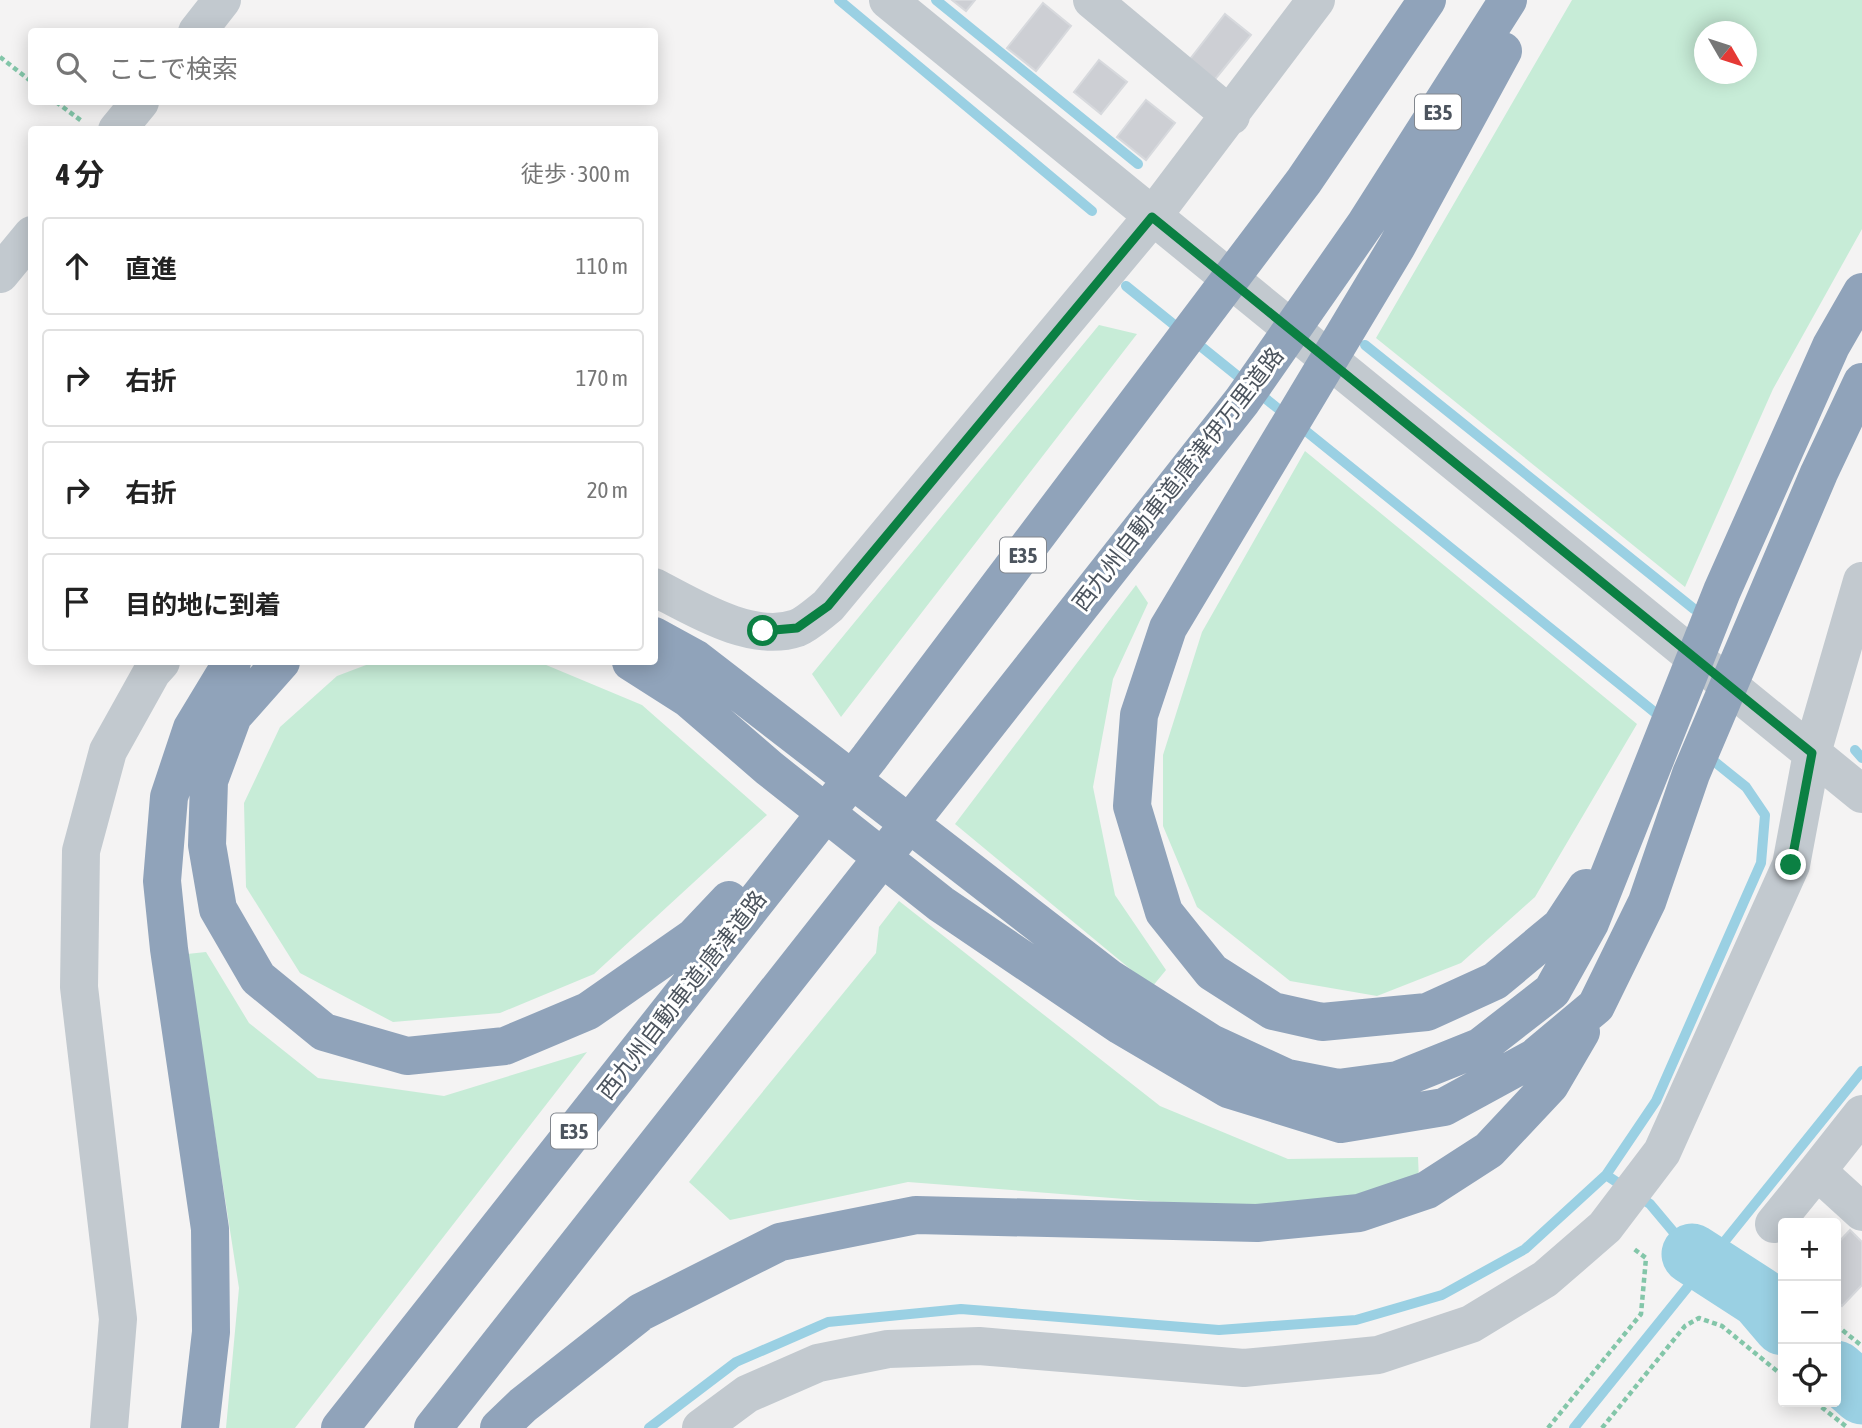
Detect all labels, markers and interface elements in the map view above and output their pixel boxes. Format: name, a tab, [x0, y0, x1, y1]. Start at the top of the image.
north arrow	[1694, 21, 1757, 84]
search box	[28, 28, 658, 105]
icon: search	[52, 48, 90, 86]
text: ここで検索	[108, 54, 238, 84]
road number: E35	[1415, 94, 1461, 130]
text: 4 分	[56, 157, 104, 191]
text: 徒歩 · 300 m	[521, 161, 630, 187]
icon: ahead	[58, 247, 96, 285]
text: 110 m	[576, 253, 628, 279]
text: 直進	[125, 254, 177, 284]
street label: 西九州自動車道;唐津伊万里道路	[1067, 343, 1289, 615]
icon: right	[58, 359, 96, 397]
text: 170 m	[576, 365, 628, 391]
text: 右折	[125, 366, 177, 396]
icon: right	[58, 471, 96, 509]
text: 20 m	[587, 477, 628, 503]
text: 右折	[125, 478, 177, 508]
road number: E35	[1000, 538, 1046, 572]
icon: arrive	[58, 583, 96, 621]
text: 目的地に到着	[125, 590, 281, 620]
route start	[747, 615, 778, 646]
route end	[1775, 849, 1806, 880]
street label: 西九州自動車道;唐津道路	[593, 886, 771, 1104]
road number: E35	[551, 1114, 597, 1148]
map controls	[1778, 1218, 1841, 1407]
button: +	[1778, 1218, 1841, 1281]
button: −	[1778, 1281, 1841, 1344]
button: locate	[1778, 1344, 1841, 1407]

